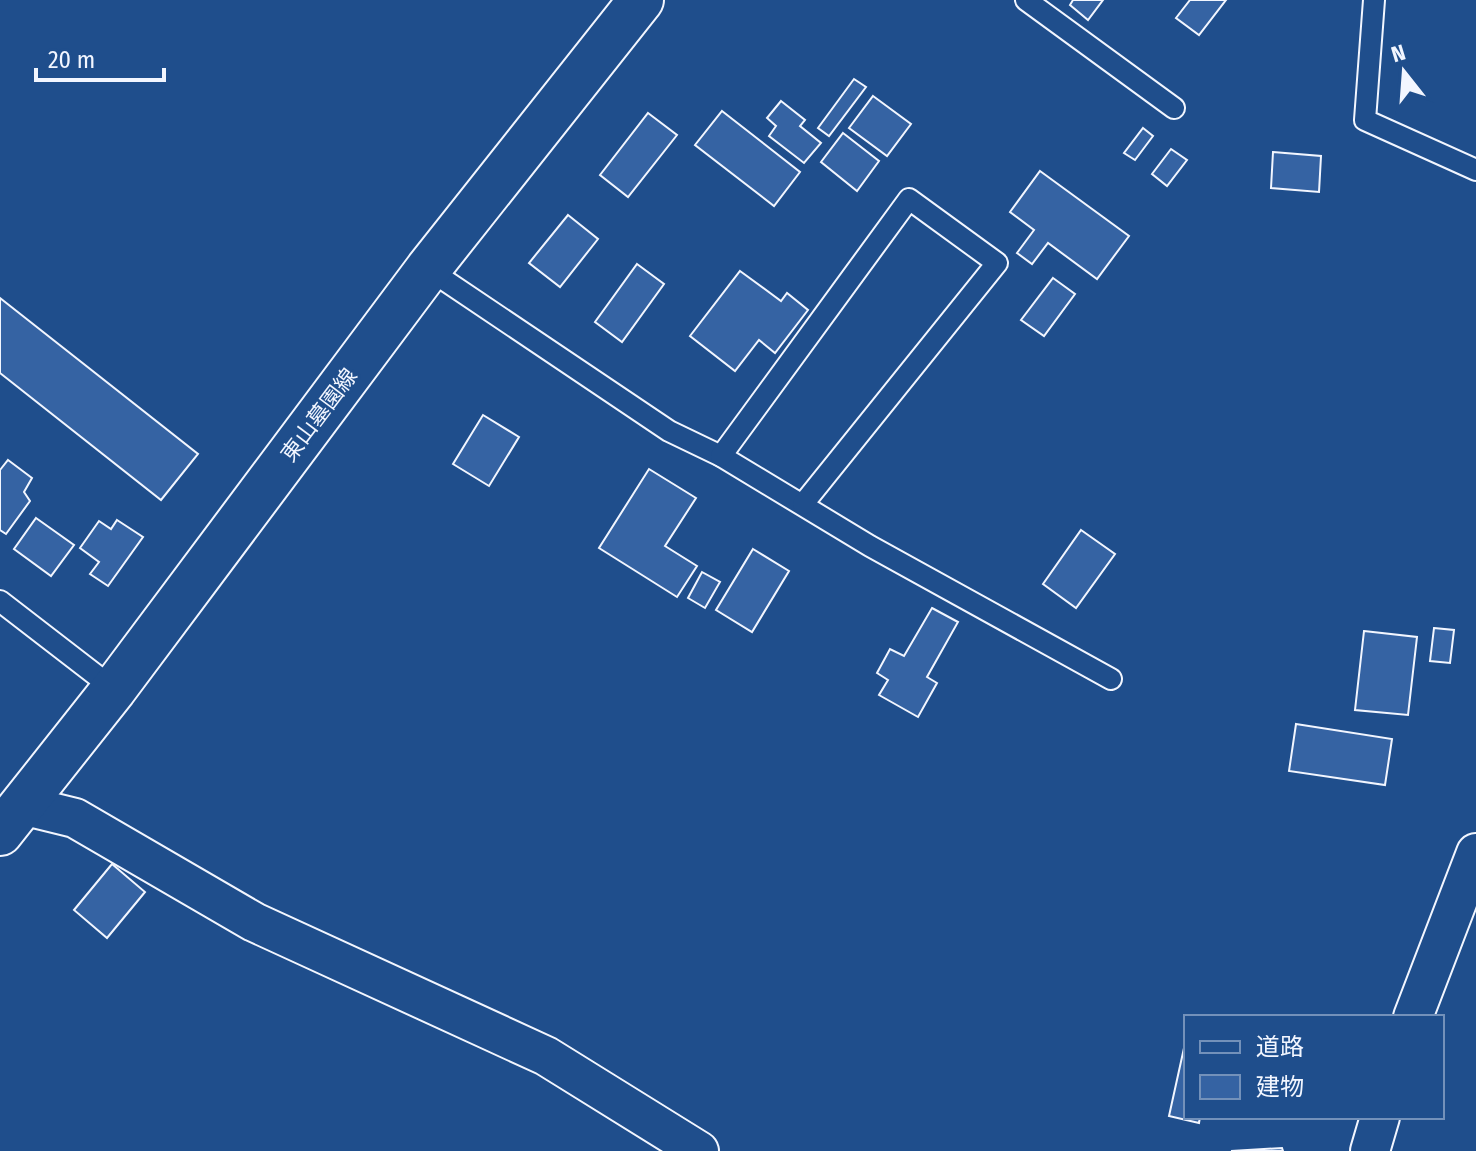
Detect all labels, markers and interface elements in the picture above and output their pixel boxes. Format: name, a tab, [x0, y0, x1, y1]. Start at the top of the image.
scale bar	[36, 32, 164, 82]
north arrow	[1364, 32, 1444, 112]
text: N	[1388, 39, 1409, 68]
text: 20 m	[48, 46, 95, 74]
street label: 東山墓園線	[275, 363, 363, 467]
legend	[1184, 1015, 1444, 1119]
text: 道路	[1256, 1033, 1304, 1061]
text: 建物	[1256, 1073, 1304, 1101]

